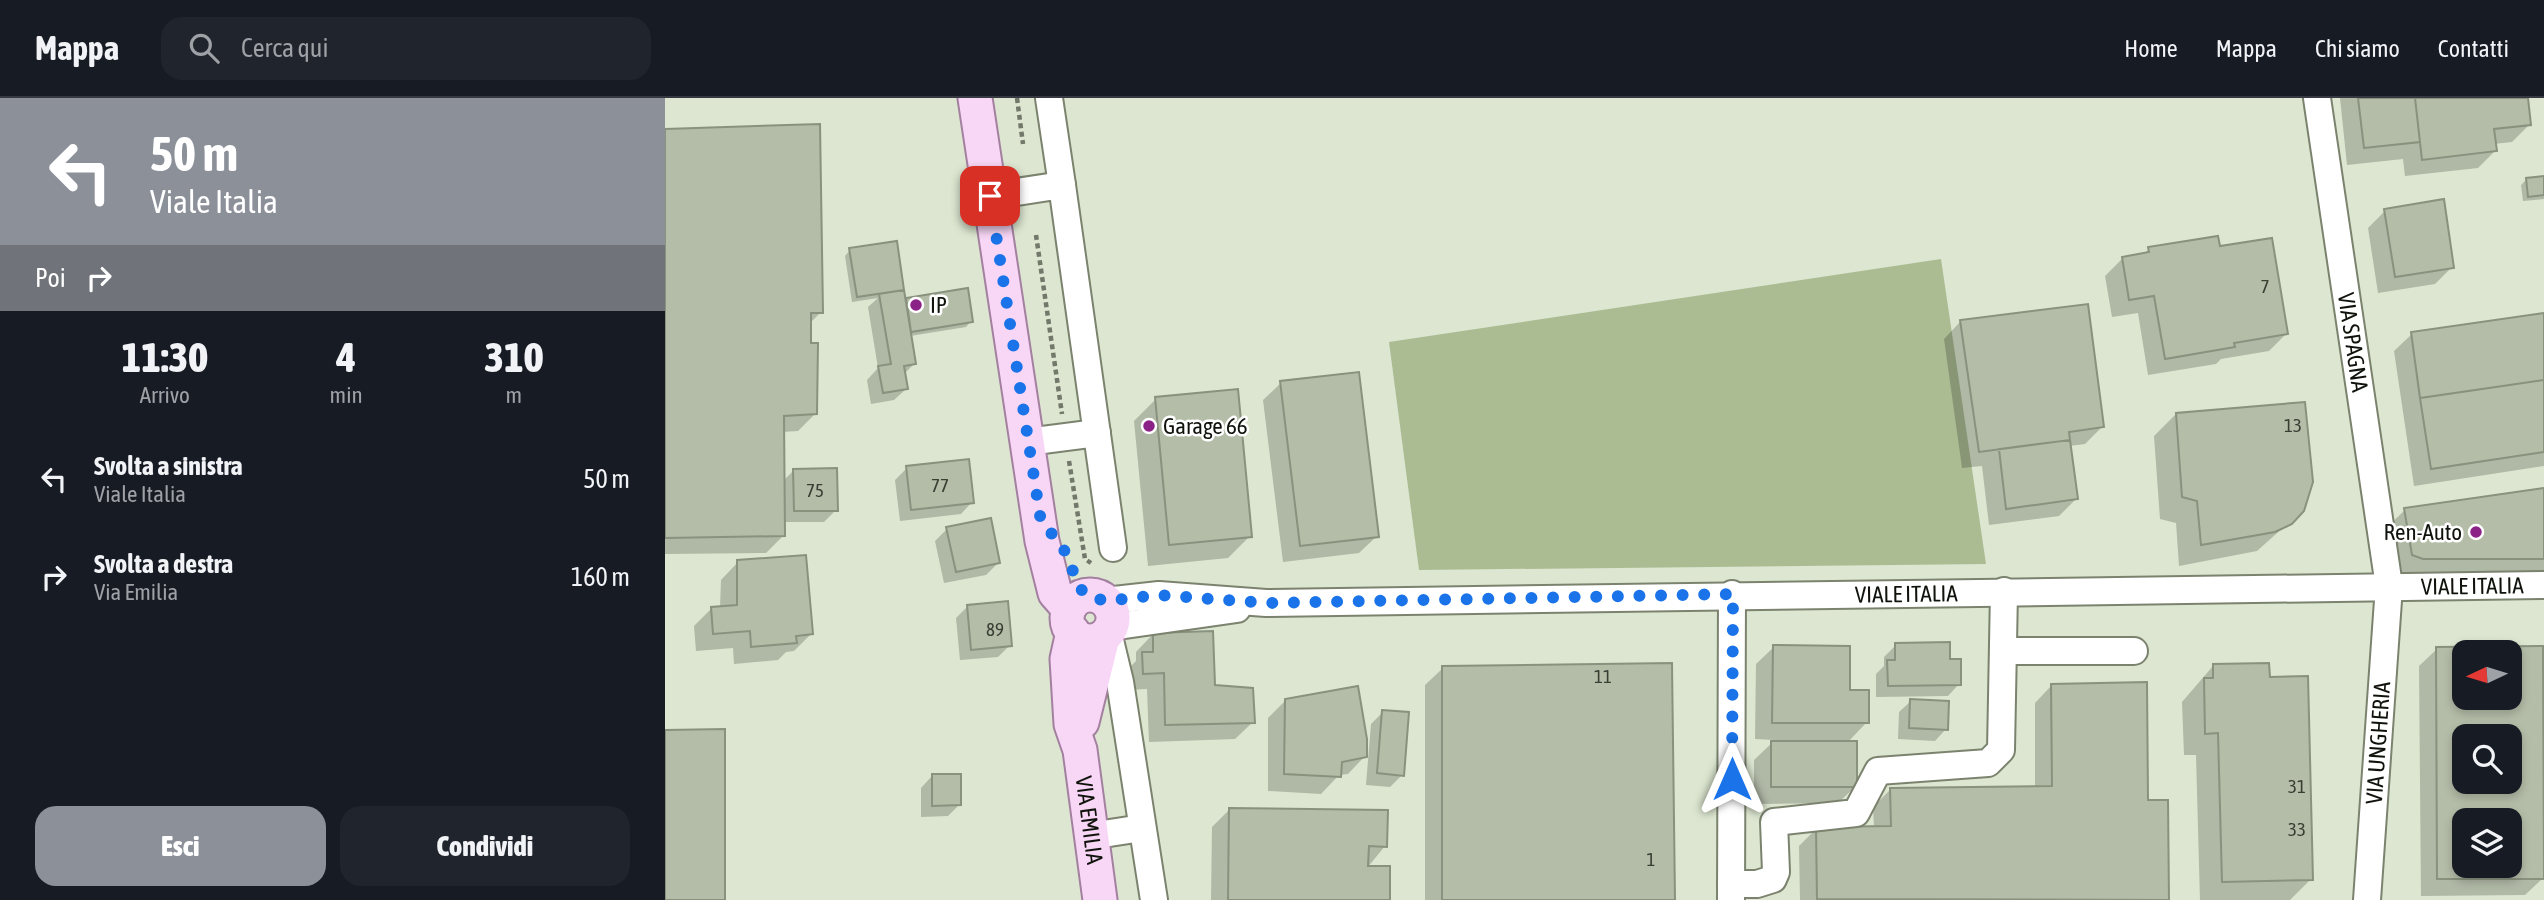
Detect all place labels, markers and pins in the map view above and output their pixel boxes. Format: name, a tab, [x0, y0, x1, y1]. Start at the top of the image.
pin	[960, 166, 1020, 226]
place label: IP	[930, 292, 947, 318]
marker: IP	[908, 297, 924, 313]
place label: Garage 66	[1163, 413, 1248, 439]
marker: Garage 66	[1141, 418, 1157, 434]
place label: Ren-Auto	[2384, 519, 2462, 545]
marker: Ren-Auto	[2468, 524, 2484, 540]

